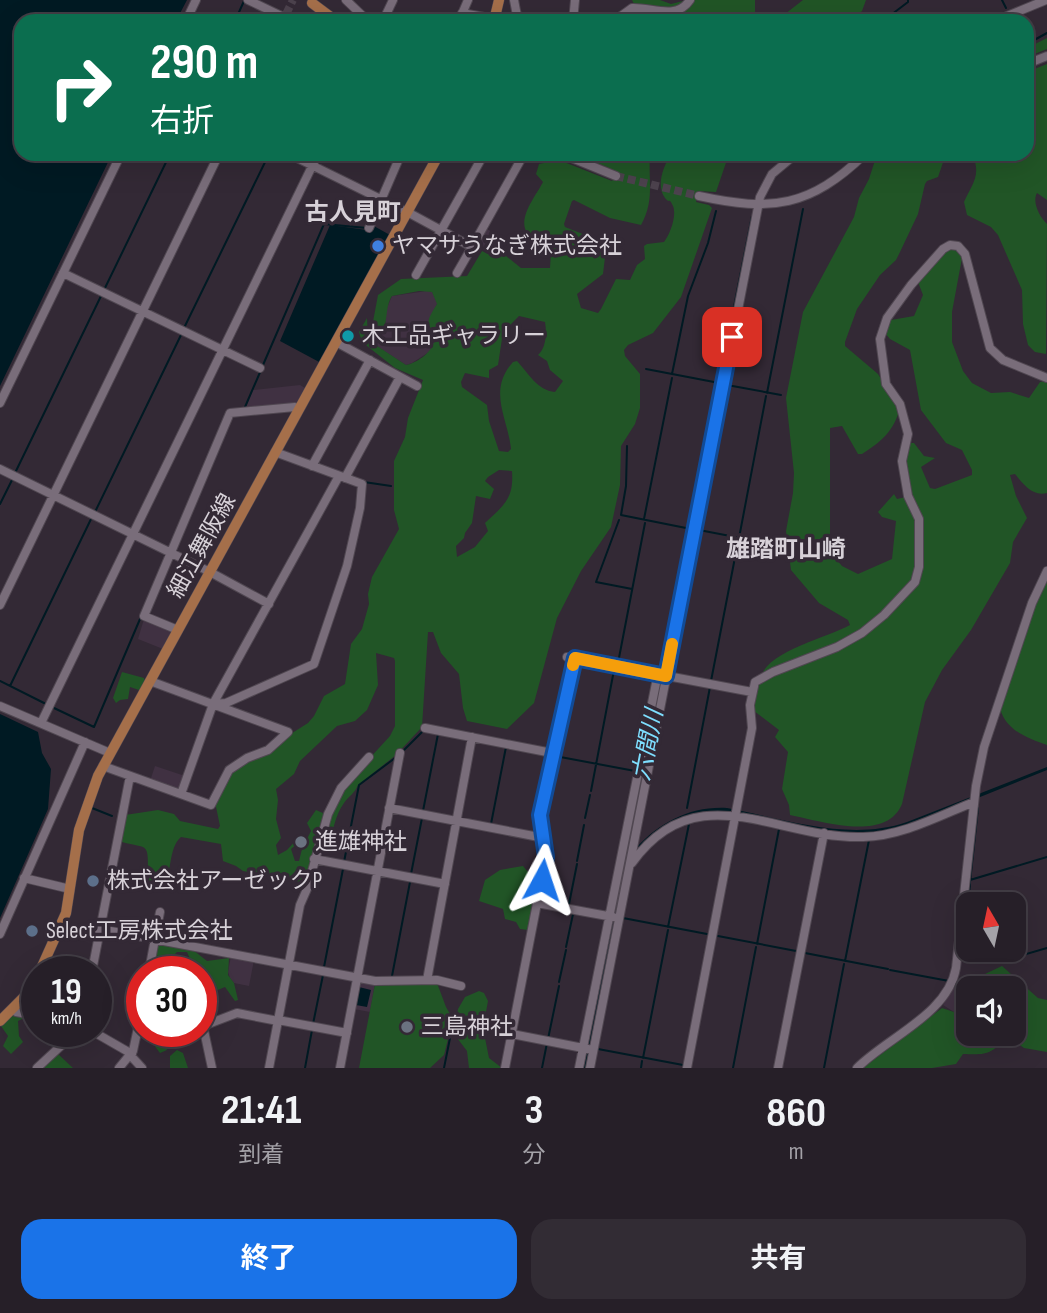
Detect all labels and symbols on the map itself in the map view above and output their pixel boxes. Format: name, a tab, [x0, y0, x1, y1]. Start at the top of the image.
district label: 古人見町	[305, 198, 401, 227]
place label: ヤマサうなぎ株式会社	[392, 232, 622, 260]
marker: ヤマサうなぎ株式会社	[370, 238, 386, 254]
pin	[702, 307, 762, 367]
place label: 木工品ギャラリー	[362, 322, 546, 350]
marker: 木工品ギャラリー	[340, 328, 356, 344]
street label: 細江舞阪線	[162, 489, 242, 603]
district label: 雄踏町山崎	[726, 535, 846, 564]
water label: 六間川	[627, 704, 670, 783]
place label: 進雄神社	[315, 828, 407, 856]
marker: 進雄神社	[293, 834, 309, 850]
position arrow	[505, 843, 579, 917]
place label: 株式会社アーゼックP	[107, 867, 322, 895]
marker: 株式会社アーゼックP	[85, 873, 101, 889]
north arrow	[956, 892, 1026, 962]
place label: Select工房株式会社	[46, 917, 233, 945]
marker: Select工房株式会社	[24, 923, 40, 939]
speed limit sign: 30	[126, 956, 217, 1047]
place label: 三島神社	[421, 1013, 513, 1041]
marker: 三島神社	[399, 1019, 415, 1035]

